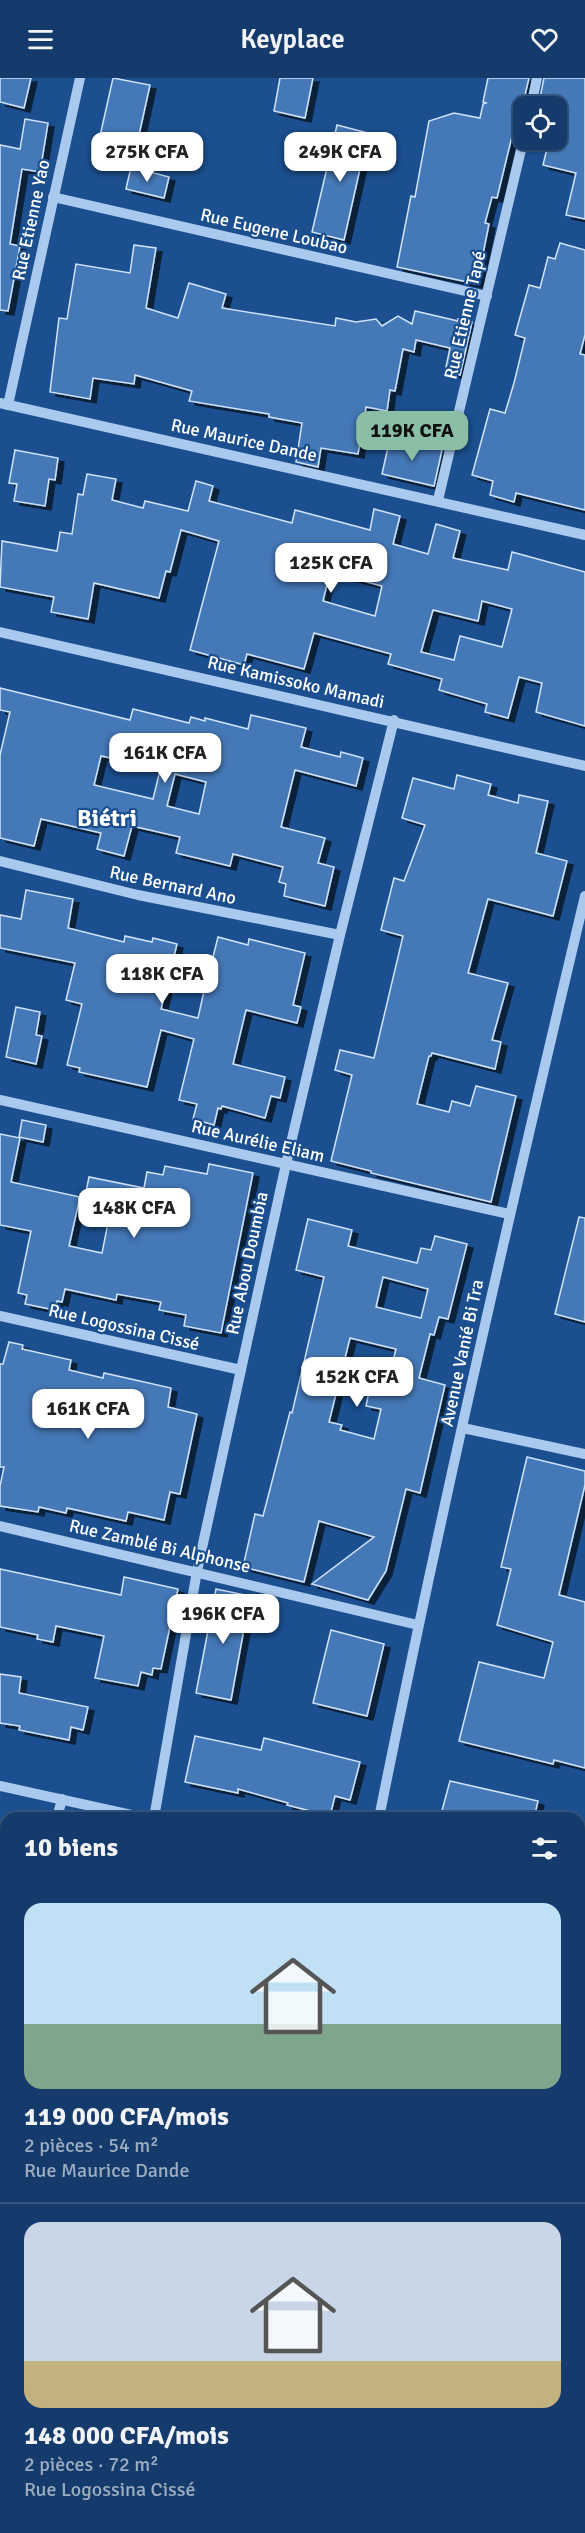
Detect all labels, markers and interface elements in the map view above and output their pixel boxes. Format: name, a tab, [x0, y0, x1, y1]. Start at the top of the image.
icon: menu	[24, 23, 57, 56]
text: Keyplace	[240, 23, 345, 56]
icon: heart	[528, 23, 561, 56]
map controls	[513, 96, 567, 150]
button: locate	[513, 96, 567, 150]
pin: 275K CFA	[85, 132, 209, 183]
pin: 249K CFA	[278, 132, 402, 183]
text: 275K CFA	[105, 139, 189, 164]
text: 249K CFA	[298, 139, 382, 164]
street label: Rue Etienne Yao	[7, 158, 55, 282]
street label: Rue Eugene Loubao	[198, 203, 350, 259]
street label: Rue Etienne Tapé	[440, 249, 490, 381]
pin: 119K CFA	[350, 411, 474, 462]
street label: Rue Maurice Dande	[169, 414, 319, 466]
text: 119K CFA	[370, 418, 454, 443]
pin: 125K CFA	[269, 543, 393, 594]
text: 125K CFA	[289, 550, 373, 575]
street label: Rue Kamissoko Mamadi	[205, 651, 387, 713]
pin: 161K CFA	[103, 733, 227, 784]
text: 161K CFA	[123, 740, 207, 765]
district label: Biétri	[77, 803, 137, 833]
street label: Rue Bernard Ano	[108, 861, 238, 909]
pin: 118K CFA	[100, 954, 224, 1005]
text: 118K CFA	[120, 961, 204, 986]
street label: Rue Aurélie Eliam	[189, 1115, 327, 1167]
pin: 148K CFA	[72, 1188, 196, 1239]
street label: Rue Abou Doumbia	[221, 1190, 273, 1336]
text: 148K CFA	[92, 1195, 176, 1220]
street label: Avenue Vanié Bi Tra	[436, 1277, 488, 1429]
street label: Rue Logossina Cissé	[46, 1299, 202, 1355]
pin: 152K CFA	[295, 1357, 419, 1408]
text: 152K CFA	[315, 1364, 399, 1389]
pin: 161K CFA	[26, 1389, 150, 1440]
text: 161K CFA	[46, 1396, 130, 1421]
street label: Rue Zamblé Bi Alphonse	[67, 1514, 253, 1578]
pin: 196K CFA	[161, 1594, 285, 1645]
text: 196K CFA	[181, 1601, 265, 1626]
text: 10 biens	[24, 1832, 118, 1864]
icon: filters	[528, 1832, 561, 1865]
icon: home	[239, 1942, 347, 2050]
text: 119 000 CFA/mois	[24, 2101, 229, 2133]
text: 2 pièces · 54 m²	[24, 2133, 159, 2158]
text: Rue Maurice Dande	[24, 2158, 189, 2183]
icon: home	[239, 2261, 347, 2369]
text: 148 000 CFA/mois	[24, 2420, 229, 2452]
text: 2 pièces · 72 m²	[24, 2452, 159, 2477]
text: Rue Logossina Cissé	[24, 2477, 196, 2502]

